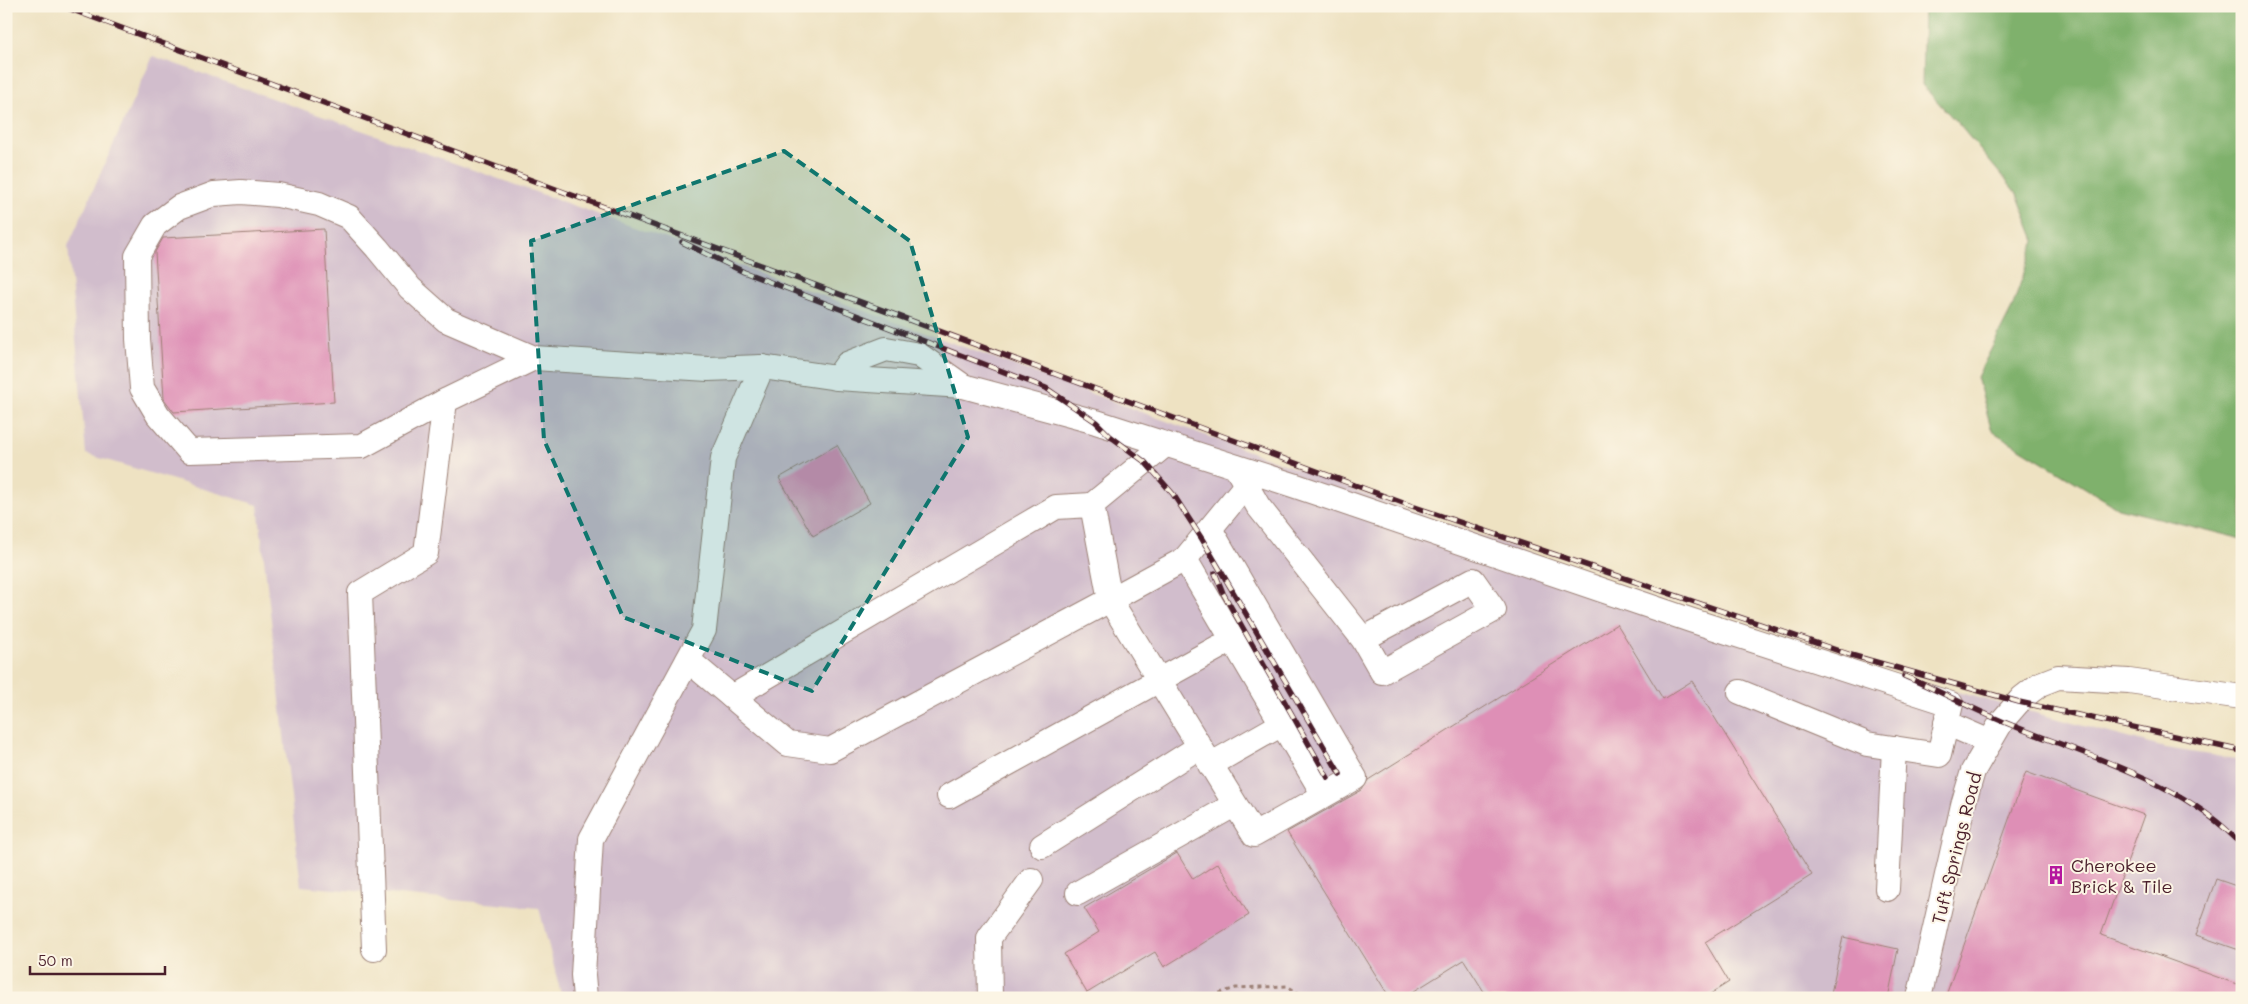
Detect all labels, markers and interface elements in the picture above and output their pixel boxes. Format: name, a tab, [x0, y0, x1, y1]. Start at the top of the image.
street label: Tuft Springs Road	[1925, 769, 1987, 927]
place label: Cherokee Brick & Tile	[2071, 853, 2173, 898]
building icon: Cherokee Brick & Tile	[2045, 864, 2067, 886]
scale bar	[30, 944, 165, 976]
text: 50 m	[38, 950, 73, 970]

